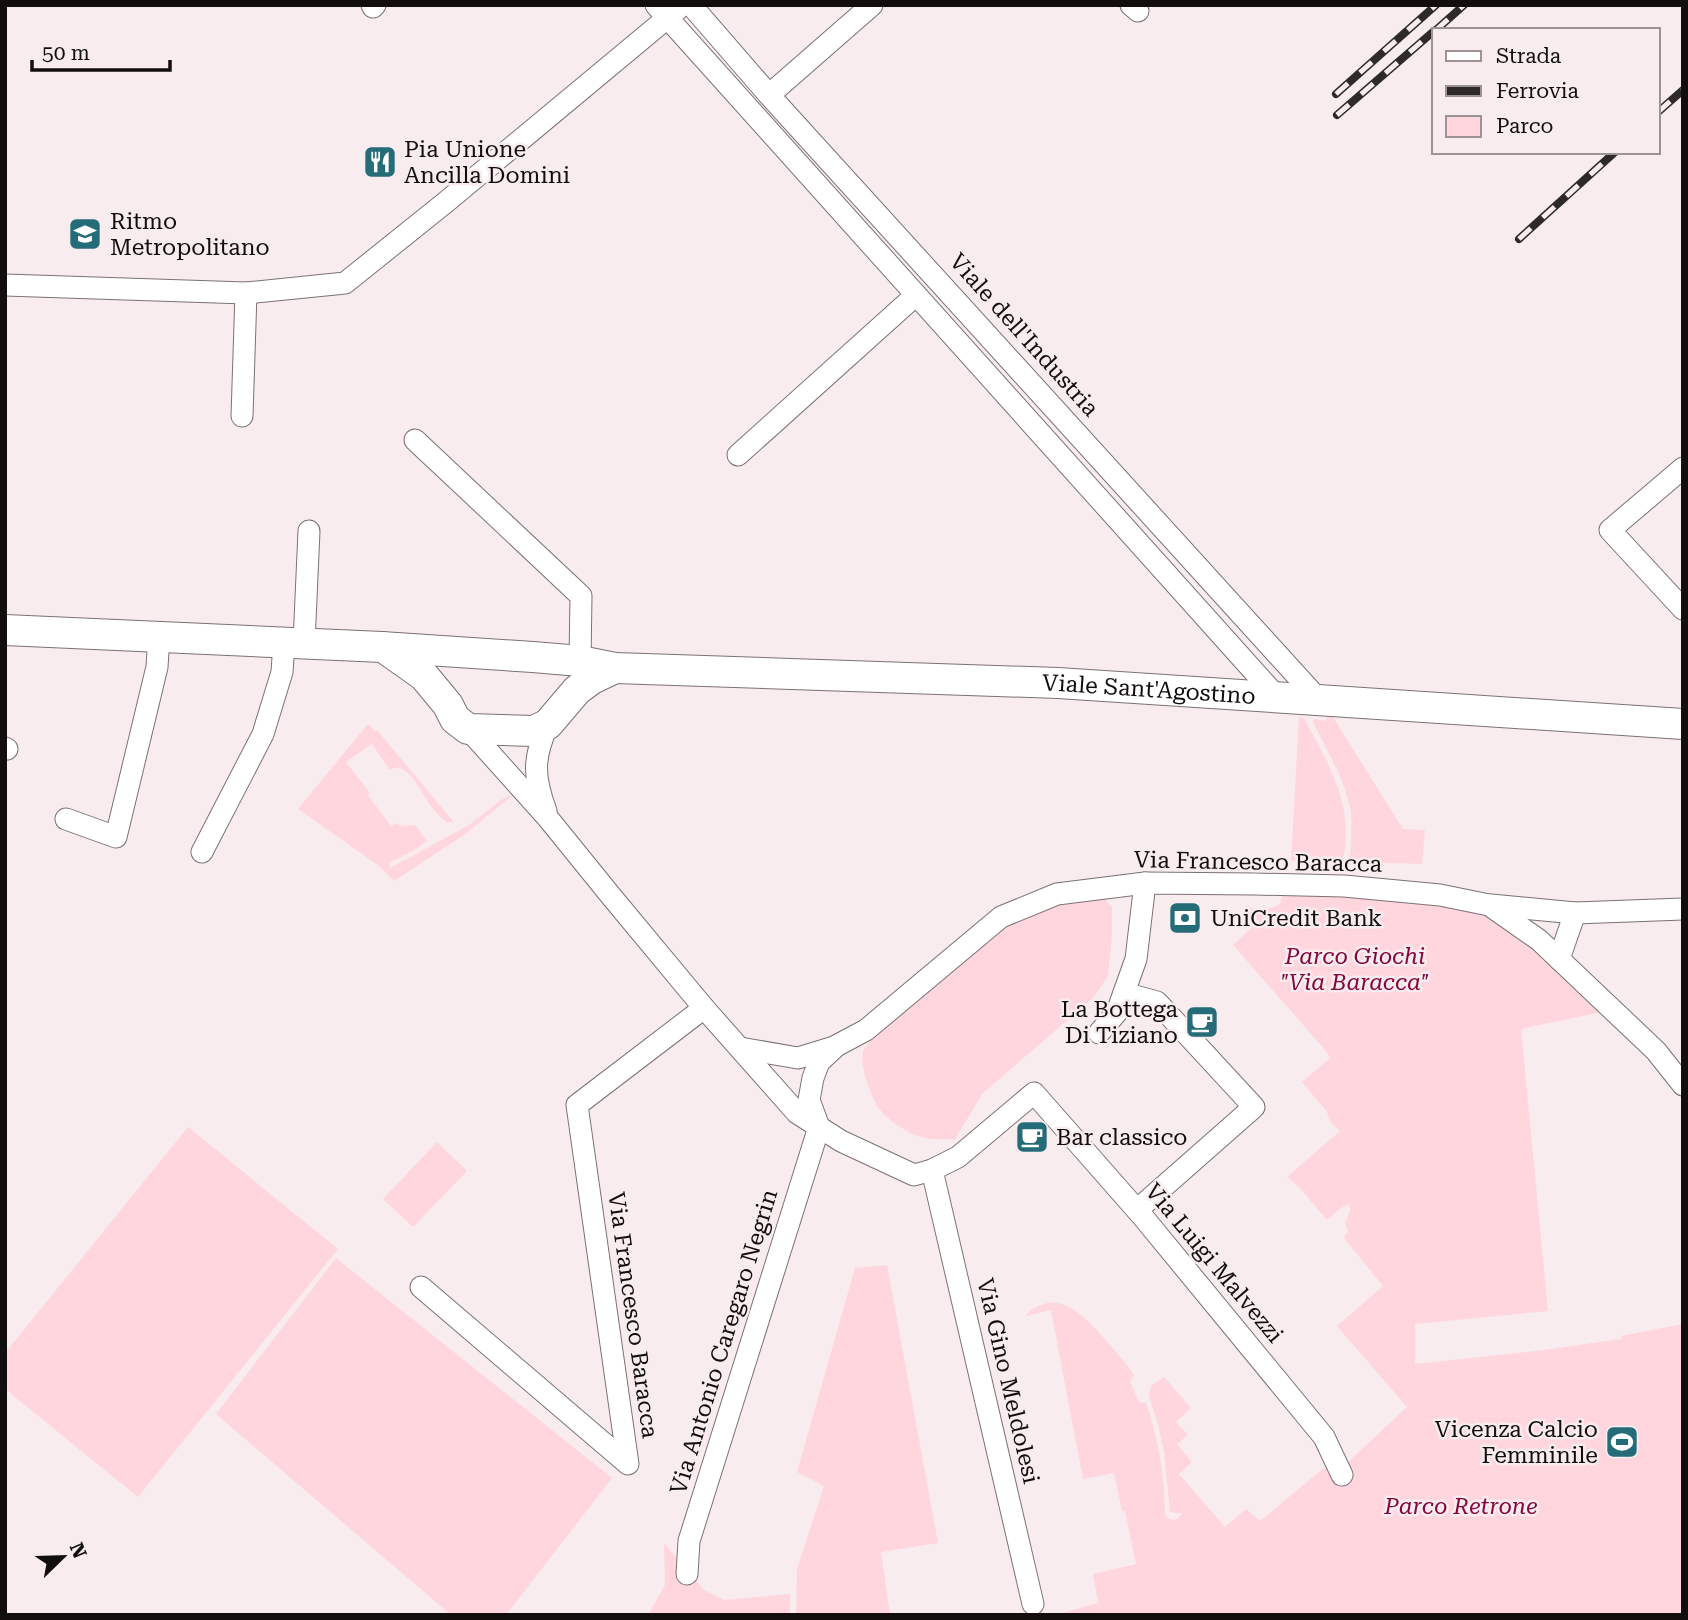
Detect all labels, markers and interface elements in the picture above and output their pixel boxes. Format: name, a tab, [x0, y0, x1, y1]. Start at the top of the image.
scale bar	[32, 28, 170, 72]
legend	[1432, 28, 1660, 154]
text: 50 m	[42, 41, 90, 65]
text: Strada	[1496, 44, 1562, 68]
text: Ferrovia	[1496, 79, 1580, 103]
text: Parco	[1496, 114, 1553, 138]
place label: Pia Unione Ancilla Domini	[404, 136, 570, 189]
restaurant icon: Pia Unione Ancilla Domini	[361, 143, 399, 181]
place label: Ritmo Metropolitano	[110, 208, 270, 261]
school or university icon: Ritmo Metropolitano	[66, 215, 104, 253]
street label: Viale dell'Industria	[944, 248, 1105, 422]
street label: Viale Sant'Agostino	[1042, 669, 1256, 709]
street label: Via Francesco Baracca	[1134, 846, 1383, 878]
bank icon: UniCredit Bank	[1166, 899, 1204, 937]
place label: UniCredit Bank	[1210, 905, 1382, 932]
park label: Parco Giochi "Via Baracca"	[1281, 943, 1429, 996]
place label: La Bottega Di Tiziano	[1061, 996, 1179, 1049]
cafe icon: La Bottega Di Tiziano	[1183, 1003, 1221, 1041]
cafe icon: Bar classico	[1013, 1118, 1051, 1156]
place label: Bar classico	[1056, 1124, 1188, 1151]
street label: Via Luigi Malvezzi	[1140, 1178, 1288, 1348]
street label: Via Antonio Caregaro Negrin	[665, 1186, 783, 1498]
street label: Via Francesco Baracca	[602, 1190, 664, 1440]
street label: Via Gino Meldolesi	[971, 1276, 1045, 1486]
place label: Vicenza Calcio Femminile	[1435, 1416, 1598, 1469]
sports icon: Vicenza Calcio Femminile	[1603, 1423, 1641, 1461]
park label: Parco Retrone	[1383, 1493, 1538, 1520]
north arrow	[28, 1522, 98, 1592]
text: N	[65, 1539, 92, 1562]

